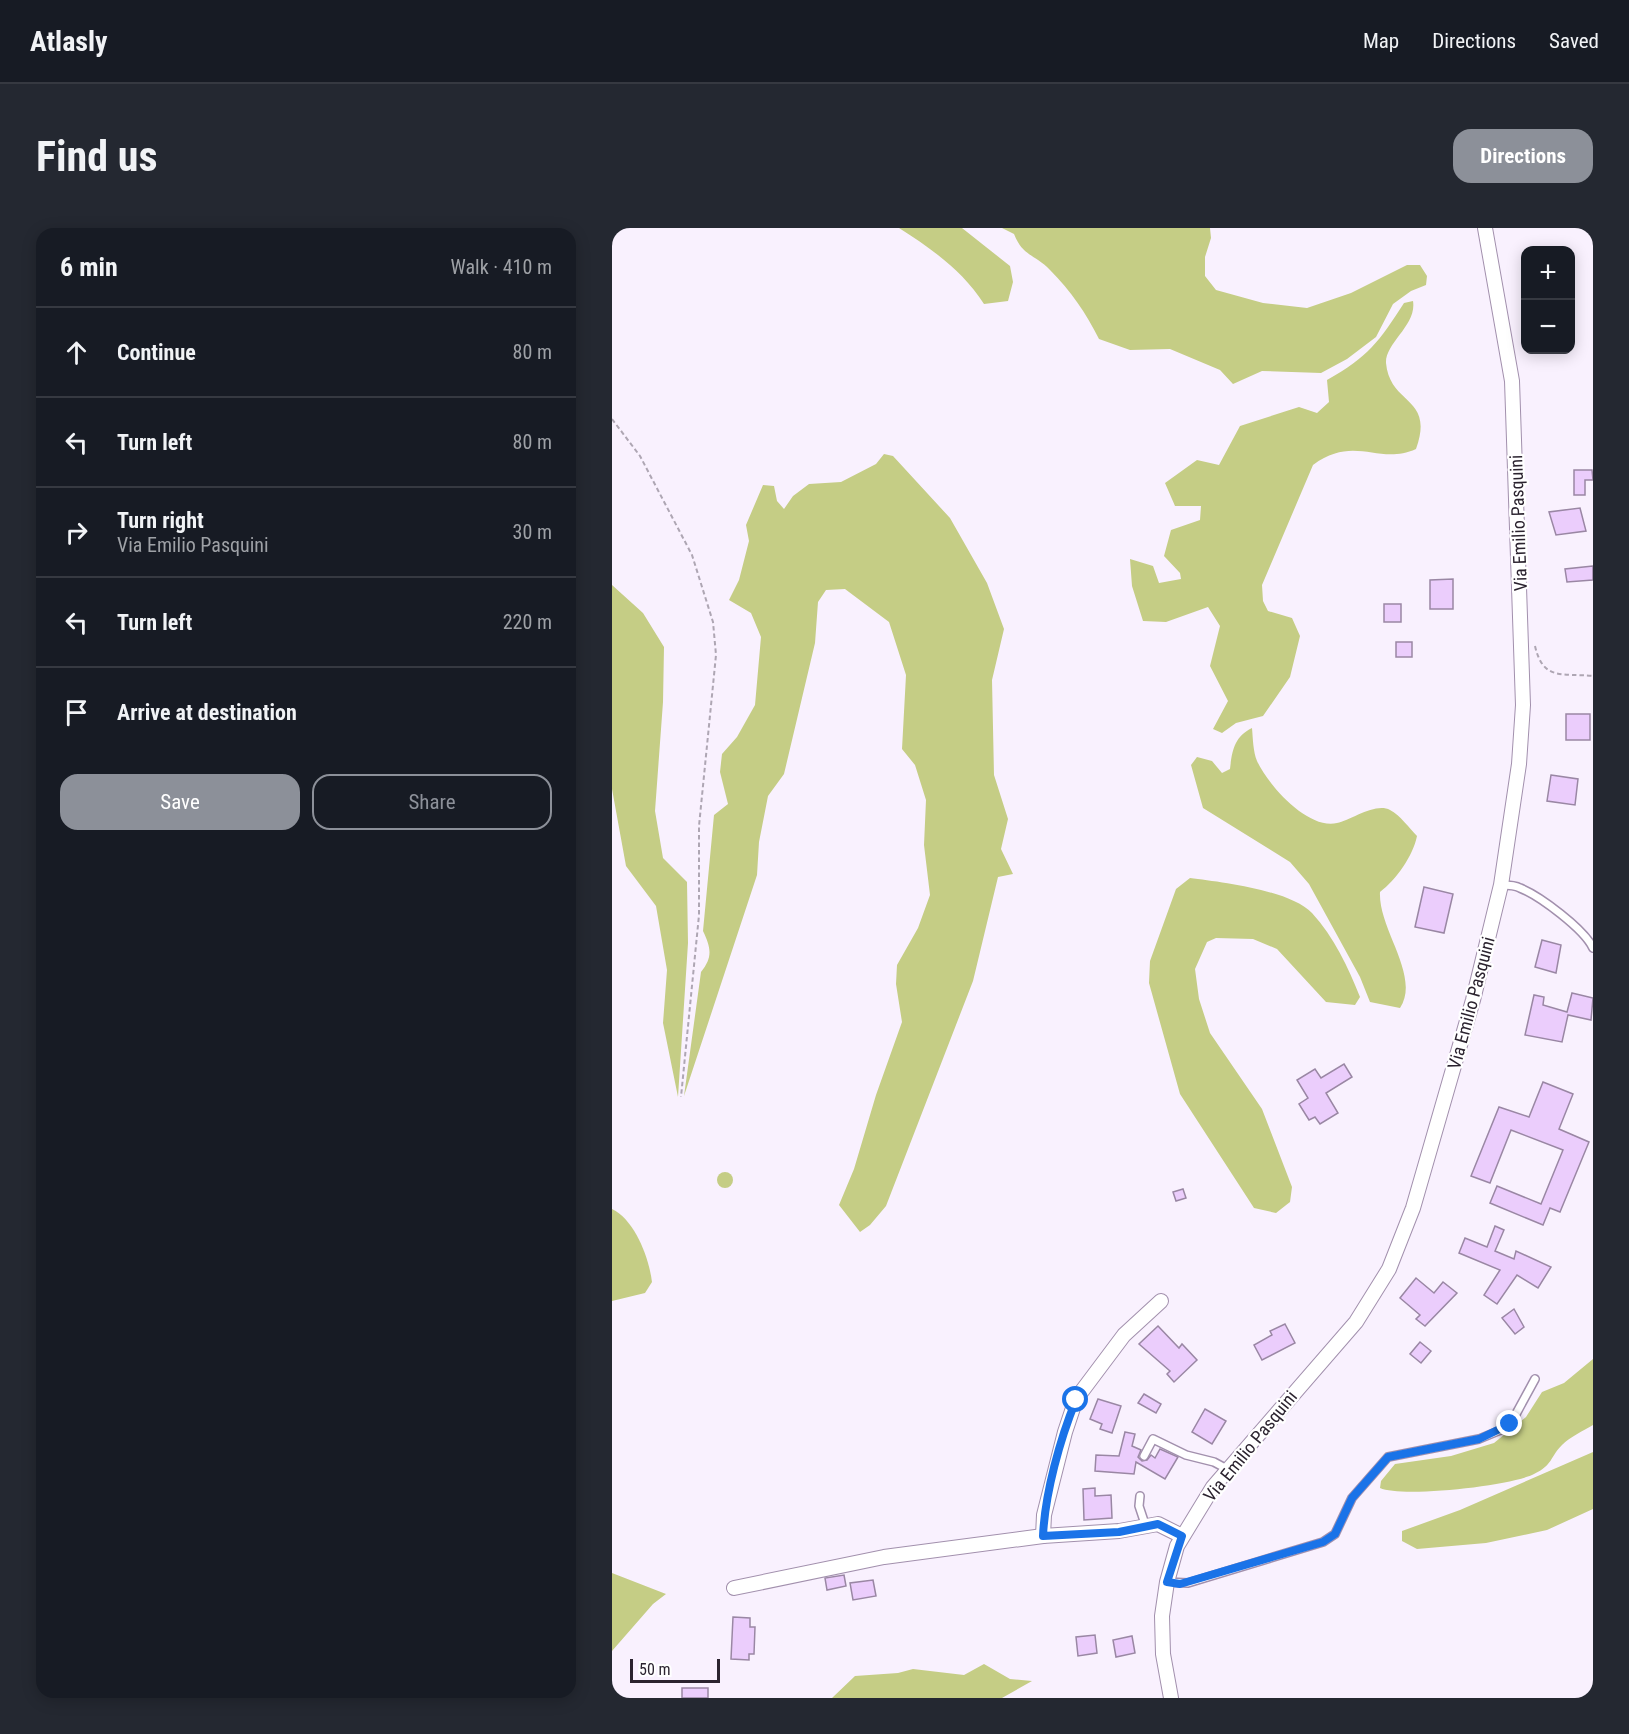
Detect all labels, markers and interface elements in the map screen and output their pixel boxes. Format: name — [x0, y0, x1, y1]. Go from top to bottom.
text: Atlasly — [30, 25, 108, 58]
text: Map — [1363, 29, 1399, 53]
text: Directions — [1432, 29, 1516, 53]
text: Saved — [1549, 29, 1599, 53]
button: Directions — [1453, 129, 1593, 183]
text: Find us — [36, 132, 157, 181]
map controls — [1521, 246, 1575, 354]
button: + — [1521, 246, 1575, 300]
text: 6 min — [60, 252, 118, 282]
text: Walk · 410 m — [451, 255, 552, 279]
button: − — [1521, 300, 1575, 354]
icon: ahead — [60, 336, 93, 369]
text: Continue — [117, 340, 196, 365]
text: 80 m — [513, 340, 552, 364]
icon: left — [60, 426, 93, 459]
text: Turn left — [117, 430, 192, 455]
text: 80 m — [513, 430, 552, 454]
street label: Via Emilio Pasquini — [1505, 454, 1531, 592]
text: Turn right — [117, 508, 204, 533]
icon: right — [60, 516, 93, 549]
text: 30 m — [513, 520, 552, 544]
text: Via Emilio Pasquini — [117, 533, 269, 557]
icon: left — [60, 606, 93, 639]
text: Turn left — [117, 610, 192, 635]
text: 220 m — [503, 610, 552, 634]
icon: arrive — [60, 696, 93, 729]
text: Arrive at destination — [117, 700, 297, 725]
button: Save — [60, 774, 300, 830]
button: Share — [312, 774, 552, 830]
street label: Via Emilio Pasquini — [1443, 934, 1499, 1072]
route start — [1062, 1386, 1088, 1412]
street label: Via Emilio Pasquini — [1199, 1386, 1301, 1506]
route end — [1496, 1410, 1522, 1436]
scale bar — [630, 1656, 720, 1684]
text: 50 m — [639, 1660, 671, 1679]

